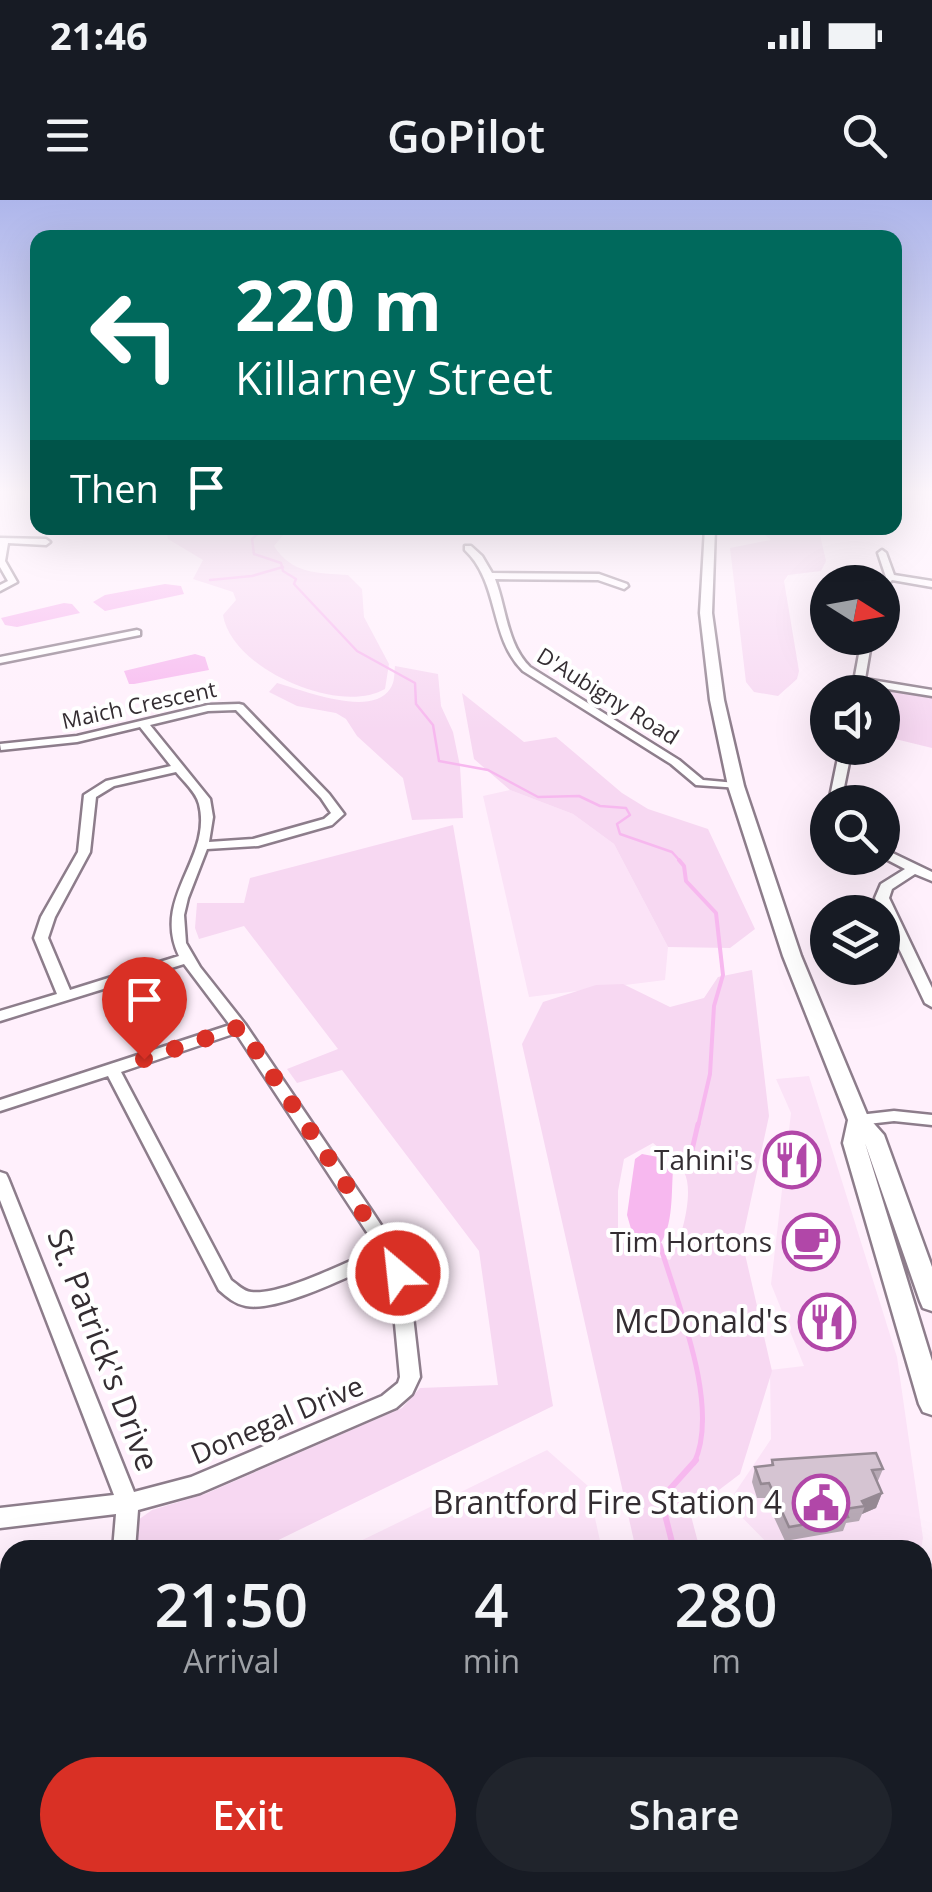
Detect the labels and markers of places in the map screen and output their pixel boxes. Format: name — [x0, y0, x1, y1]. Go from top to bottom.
pin — [102, 957, 187, 1060]
restaurant icon: Tahini's — [762, 1130, 822, 1190]
place label: Tahini's — [654, 1140, 753, 1178]
cafe icon: Tim Hortons — [781, 1212, 841, 1272]
place label: Tim Hortons — [610, 1222, 772, 1260]
restaurant icon: McDonald's — [797, 1292, 857, 1352]
place label: McDonald's — [614, 1299, 788, 1342]
public building icon: Brantford Fire Station 4 — [791, 1473, 851, 1533]
place label: Brantford Fire Station 4 — [433, 1480, 782, 1523]

